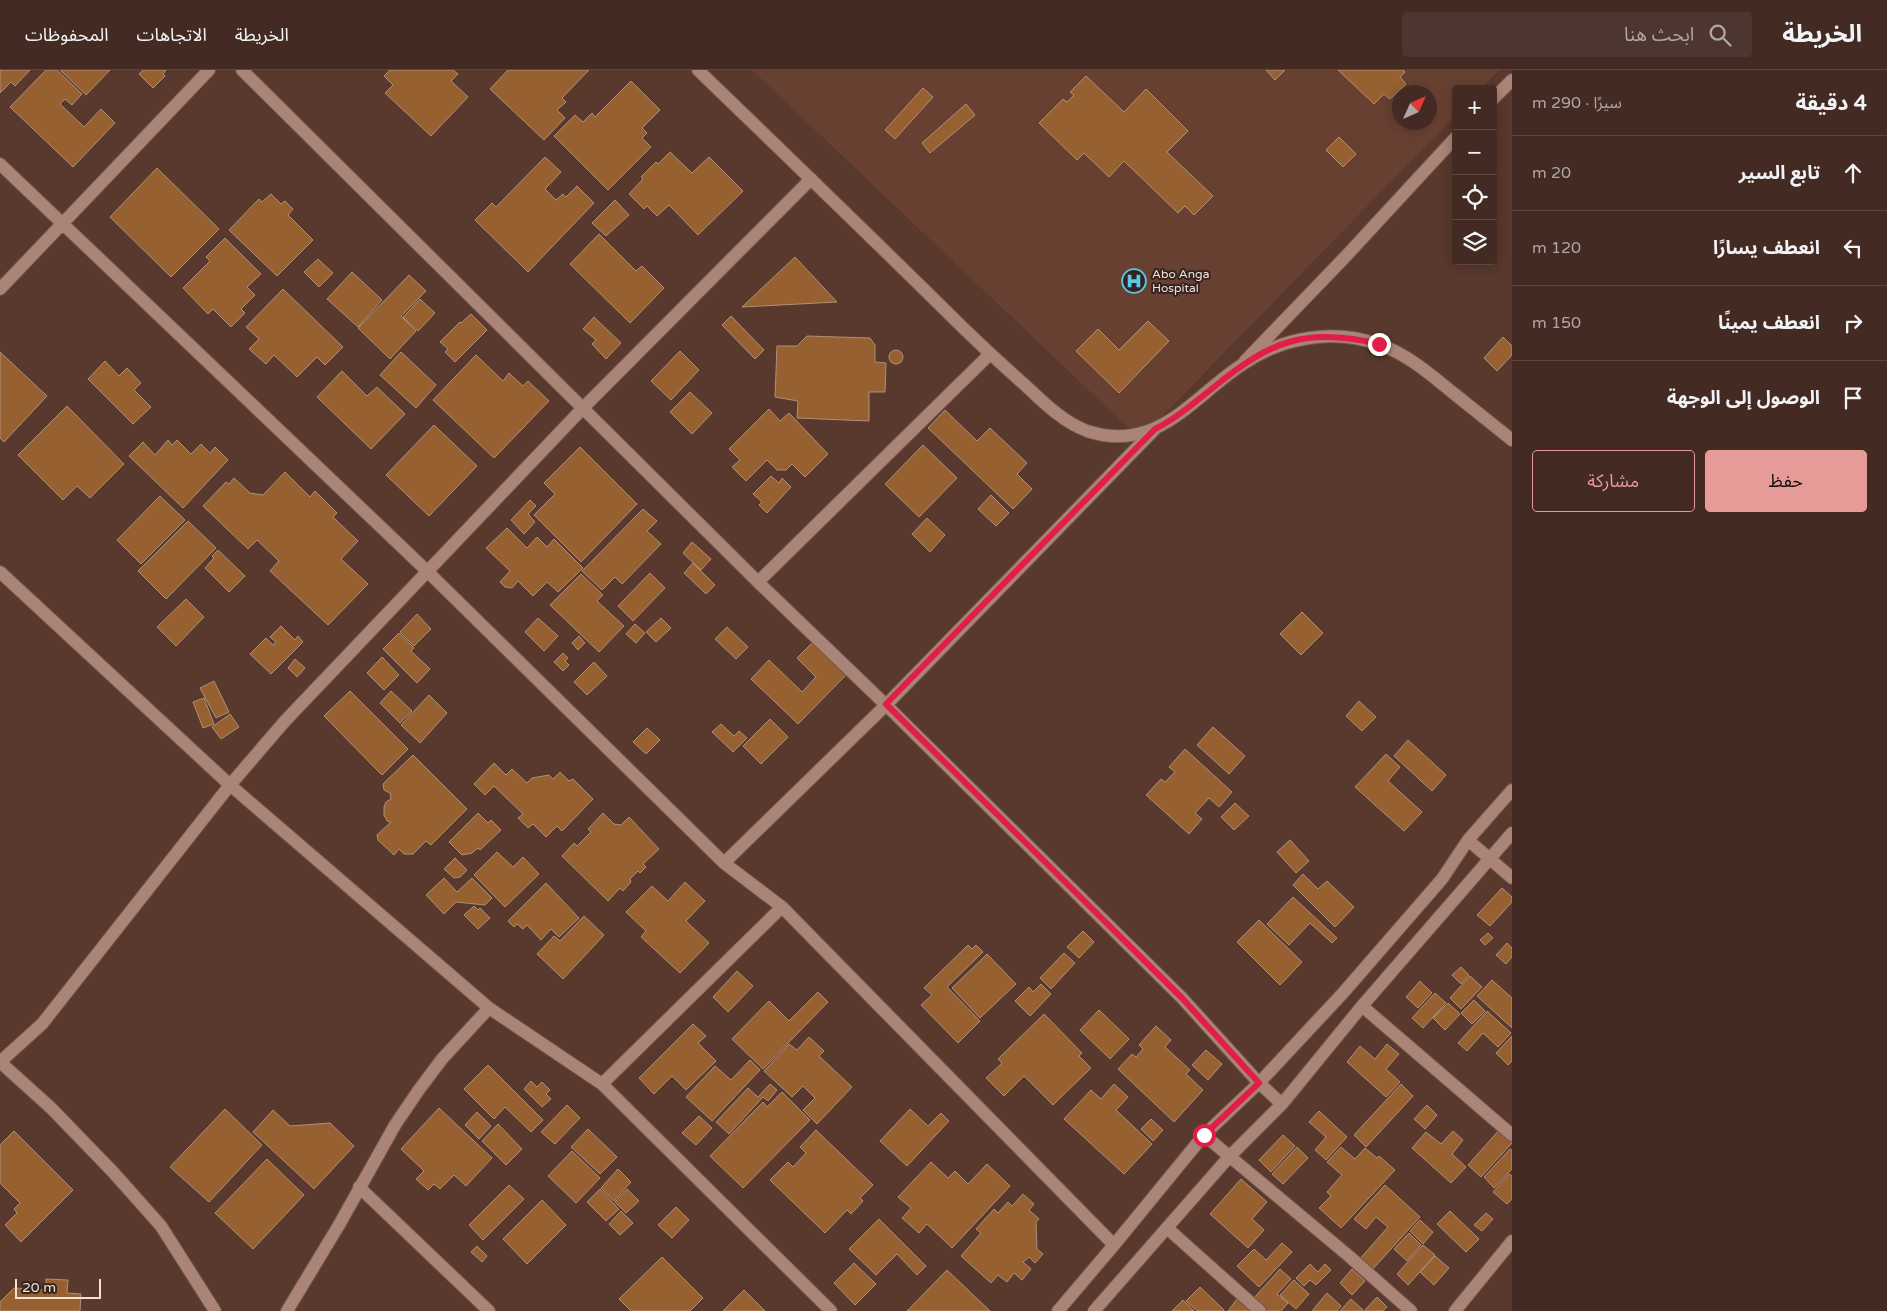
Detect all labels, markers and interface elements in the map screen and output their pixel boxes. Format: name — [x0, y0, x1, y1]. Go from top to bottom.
search box — [1402, 12, 1752, 57]
text: الخريطة — [1782, 20, 1862, 49]
icon: search — [1706, 21, 1734, 49]
text: المحفوظات — [25, 24, 109, 46]
text: الاتجاهات — [137, 24, 207, 46]
text: الخريطة — [235, 24, 289, 46]
text: ابحث هنا — [1624, 24, 1694, 46]
north arrow — [1392, 85, 1437, 130]
map controls — [1452, 85, 1497, 265]
button: + — [1452, 85, 1497, 130]
text: 4 دقيقة — [1796, 91, 1867, 116]
text: سيرًا · 290 m — [1532, 93, 1622, 113]
button: − — [1452, 130, 1497, 175]
icon: ahead — [1839, 159, 1867, 187]
text: تابع السير — [1739, 162, 1820, 184]
text: 20 m — [1532, 163, 1571, 183]
button: locate — [1452, 175, 1497, 220]
button: layers — [1452, 220, 1497, 265]
icon: left — [1839, 234, 1867, 262]
text: انعطف يسارًا — [1713, 237, 1820, 259]
text: 120 m — [1532, 238, 1581, 258]
place label: Abo Anga Hospital — [1152, 267, 1209, 295]
hospital icon: Abo Anga Hospital — [1121, 268, 1147, 294]
icon: right — [1839, 309, 1867, 337]
text: انعطف يمينًا — [1718, 312, 1820, 334]
text: 150 m — [1532, 313, 1581, 333]
route end — [1368, 333, 1391, 356]
icon: arrive — [1839, 384, 1867, 412]
text: الوصول إلى الوجهة — [1667, 387, 1820, 409]
button: مشاركة — [1532, 450, 1695, 512]
button: حفظ — [1705, 450, 1867, 512]
route start — [1193, 1124, 1216, 1147]
scale bar — [15, 1276, 101, 1299]
text: 20 m — [22, 1279, 56, 1296]

